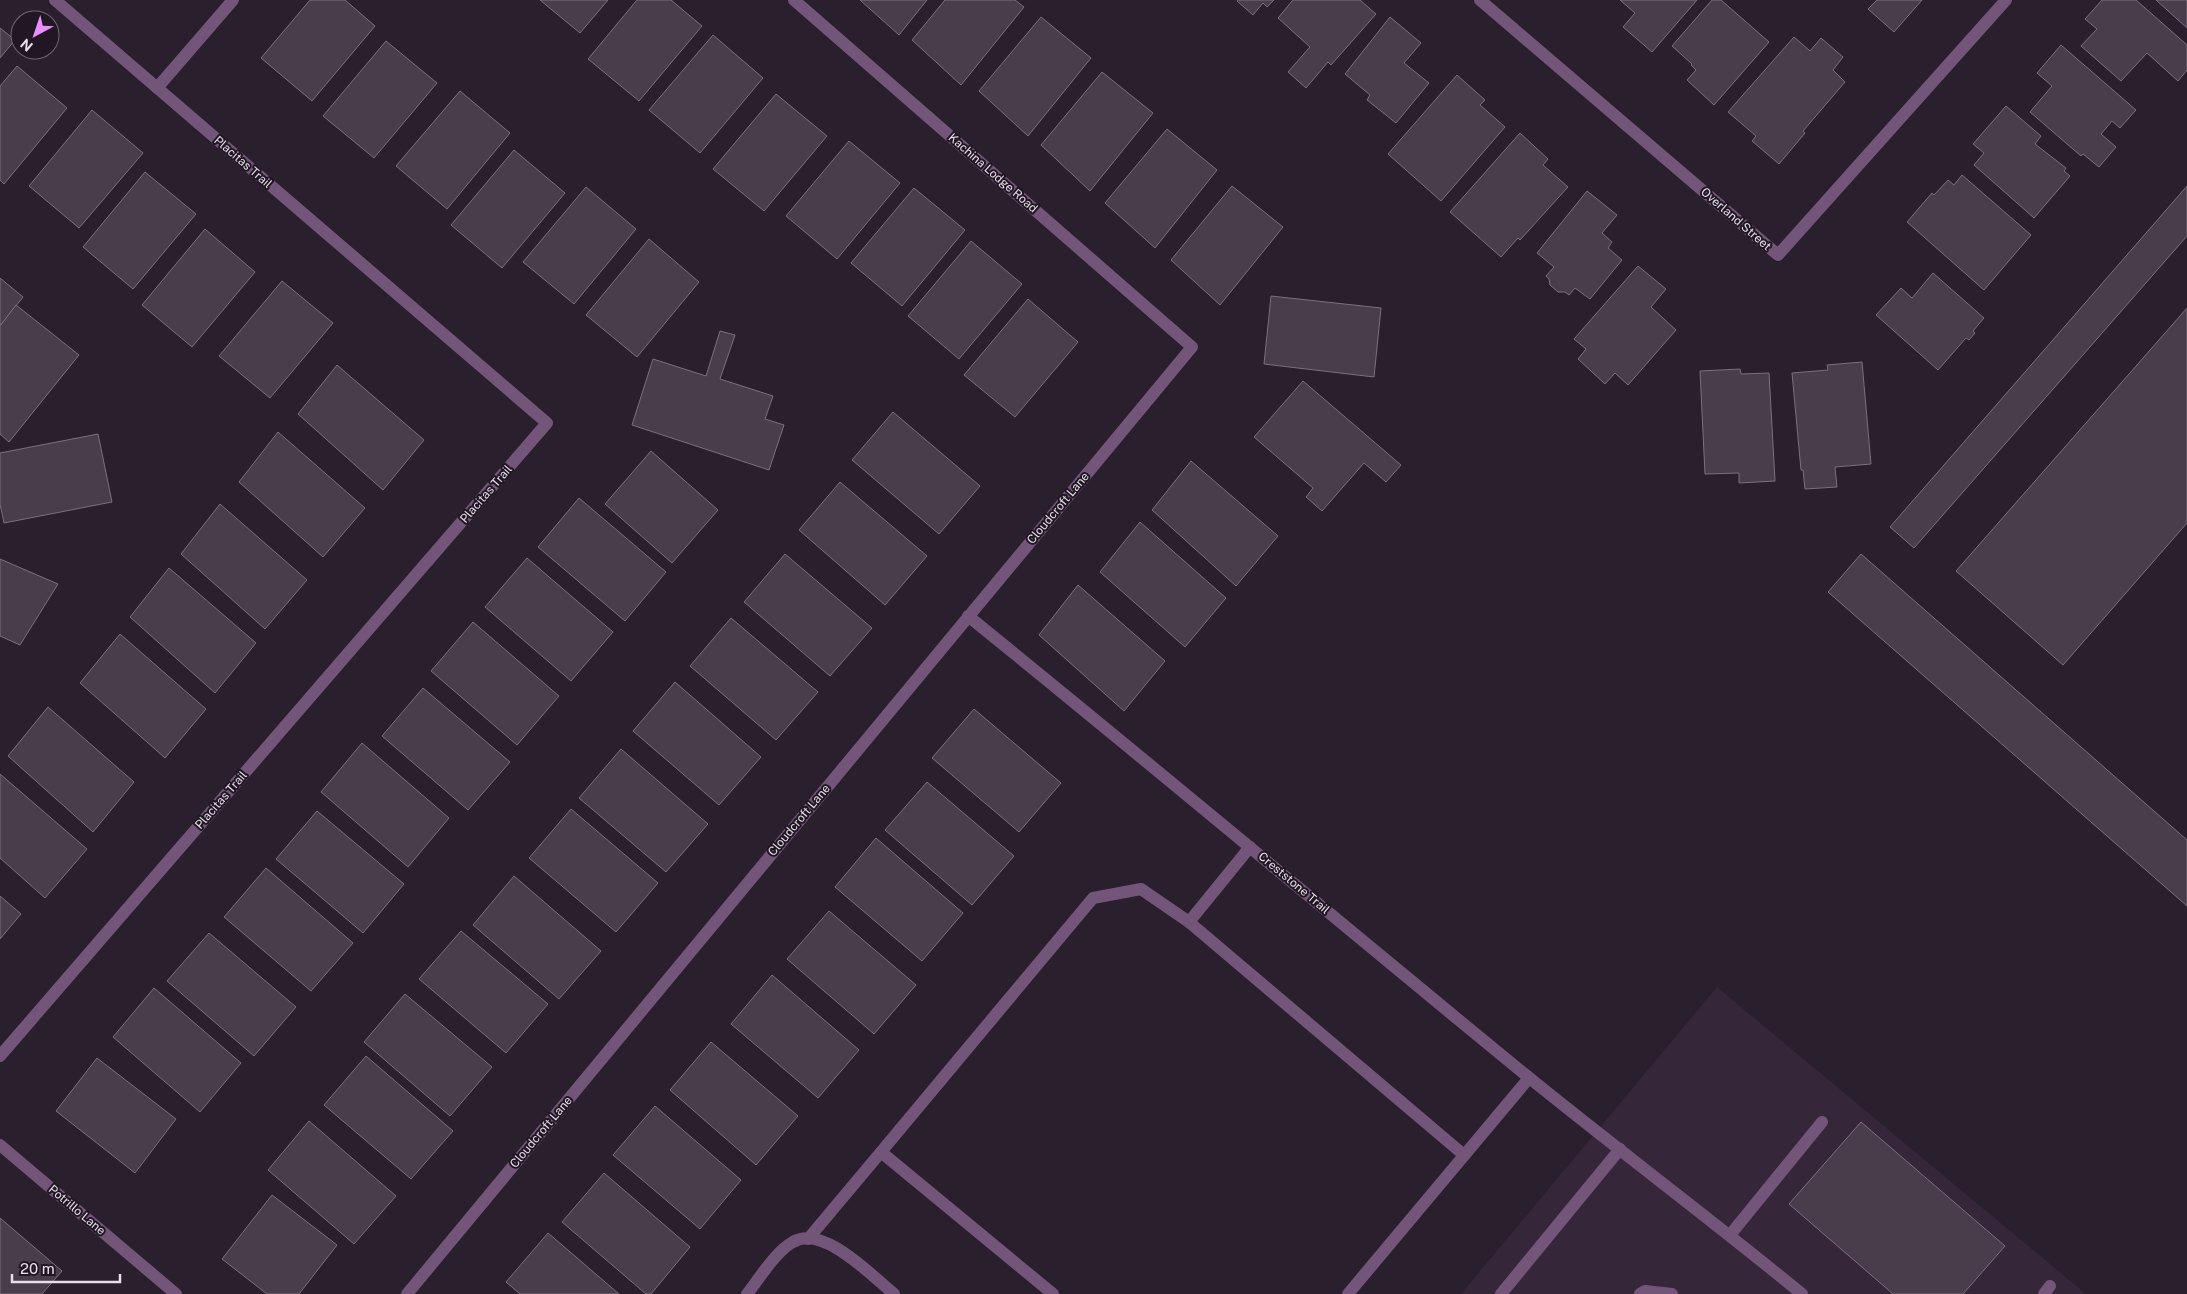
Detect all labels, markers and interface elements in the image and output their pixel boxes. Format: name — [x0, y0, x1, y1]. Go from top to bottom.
north arrow — [10, 10, 60, 60]
text: N — [17, 35, 36, 55]
street label: Kachina Lodge Road — [946, 130, 1040, 216]
street label: Placitas Trail — [211, 133, 275, 191]
street label: Overland Street — [1698, 185, 1774, 254]
street label: Placitas Trail — [457, 462, 515, 526]
street label: Cloudcroft Lane — [1024, 469, 1092, 547]
street label: Placitas Trail — [192, 768, 250, 832]
street label: Cloudcroft Lane — [765, 781, 833, 859]
street label: Creststone Trail — [1256, 849, 1333, 917]
street label: Cloudcroft Lane — [507, 1093, 575, 1171]
street label: Potrillo Lane — [46, 1182, 108, 1238]
scale bar — [12, 1252, 120, 1284]
text: 20 m — [20, 1260, 55, 1277]

